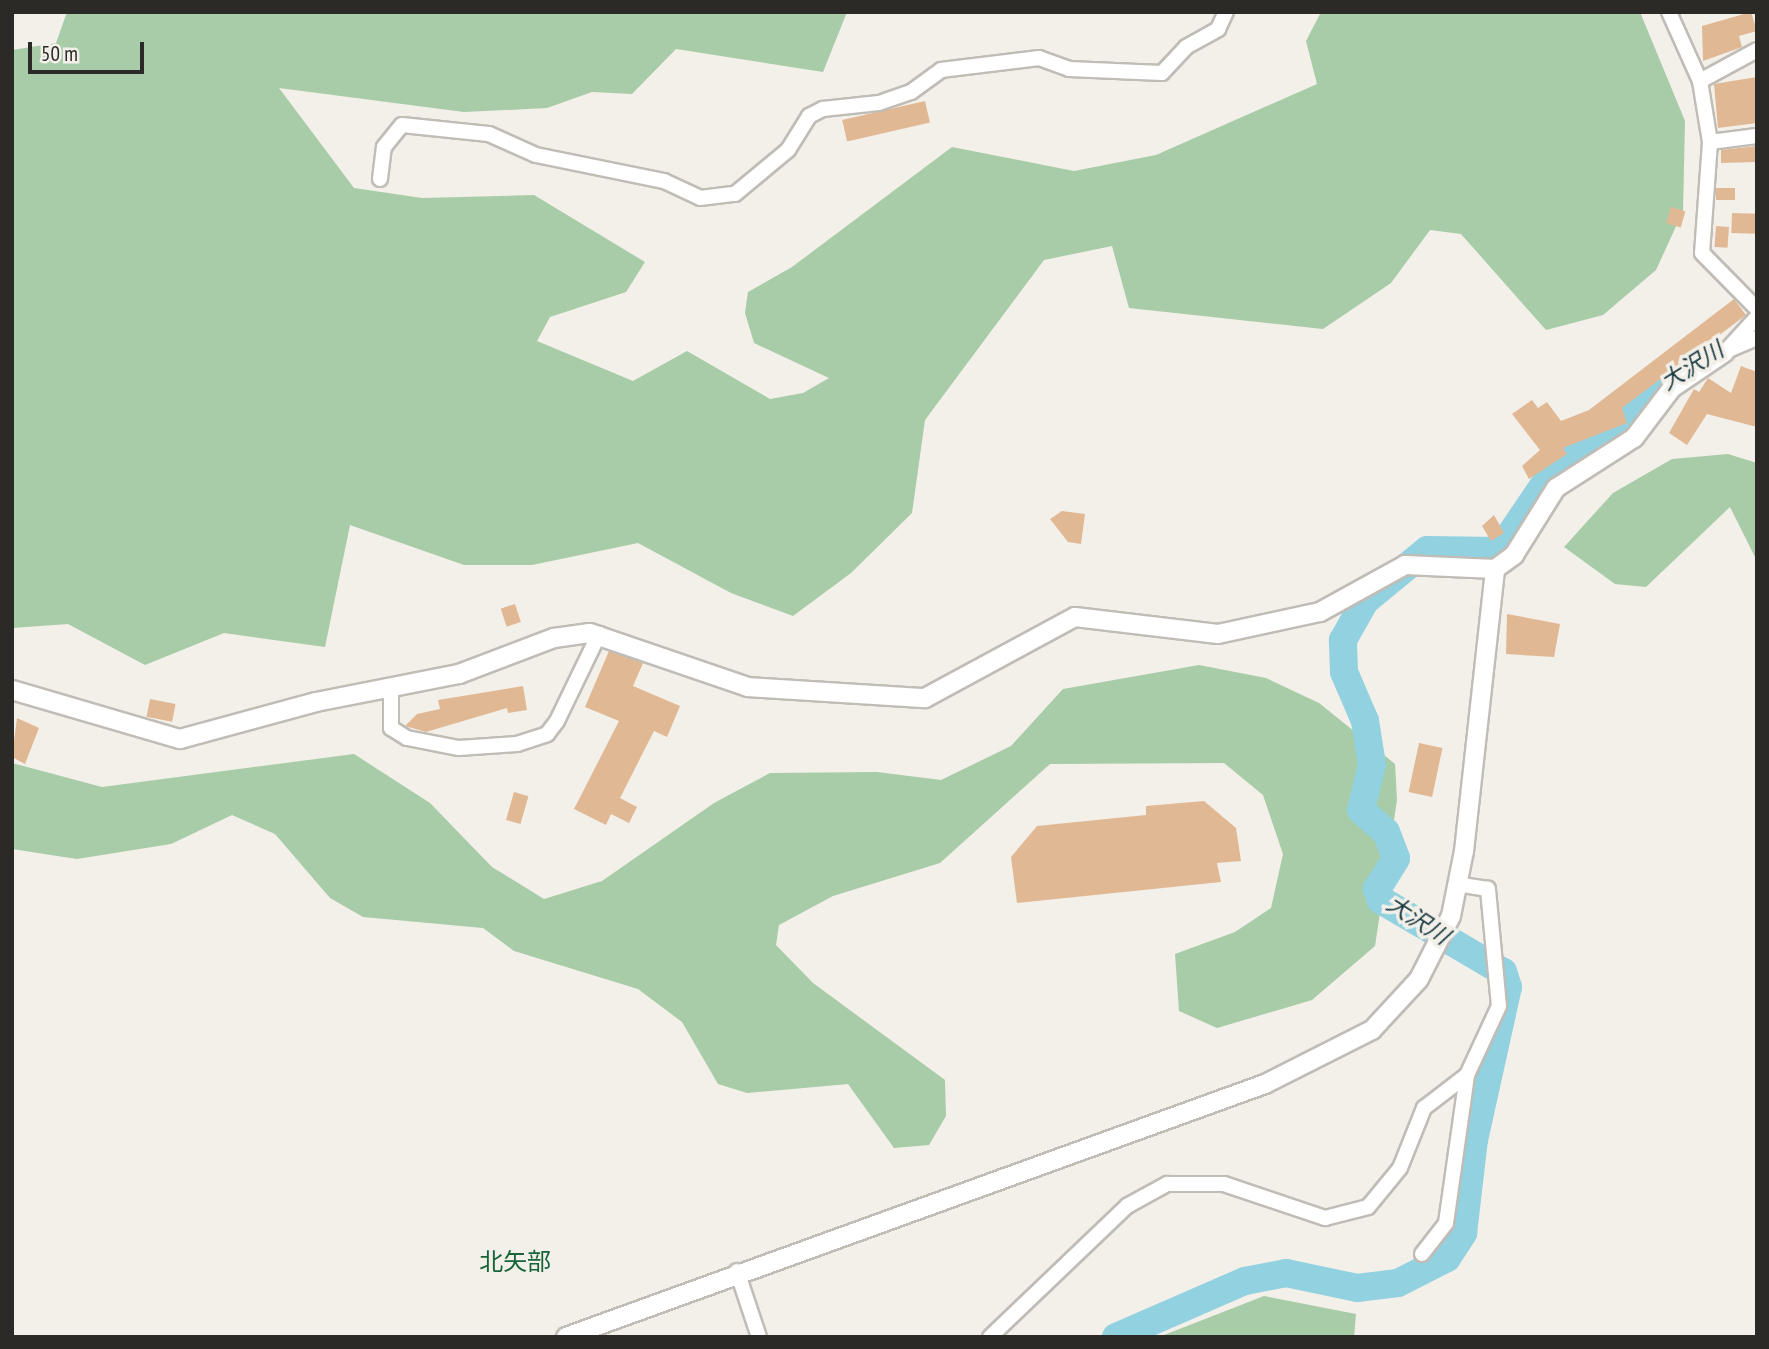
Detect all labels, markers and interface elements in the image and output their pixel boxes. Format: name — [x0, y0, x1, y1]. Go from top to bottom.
scale bar — [32, 28, 147, 72]
text: 50 m — [41, 40, 78, 67]
water label: 大沢川 — [1655, 336, 1729, 396]
water label: 大沢川 — [1382, 890, 1454, 950]
district label: 北矢部 — [479, 1248, 551, 1276]

